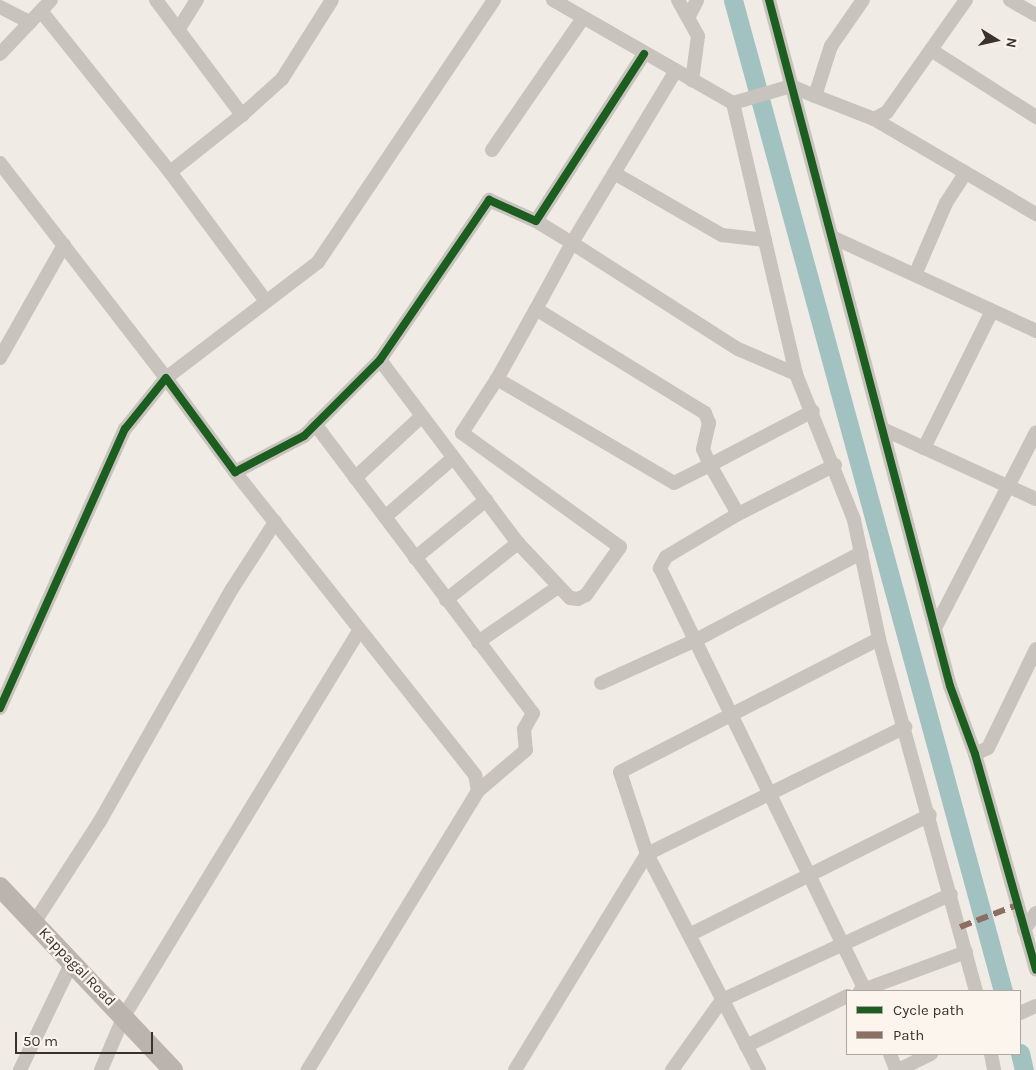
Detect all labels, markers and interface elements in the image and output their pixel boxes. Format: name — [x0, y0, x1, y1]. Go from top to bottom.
north arrow — [971, 15, 1021, 65]
text: N — [1002, 36, 1021, 49]
street label: Kappagal Road — [35, 924, 119, 1010]
legend — [846, 990, 1021, 1055]
text: Cycle path — [893, 1001, 964, 1019]
scale bar — [18, 1022, 155, 1054]
text: Path — [893, 1026, 924, 1044]
text: 50 m — [23, 1032, 58, 1050]

